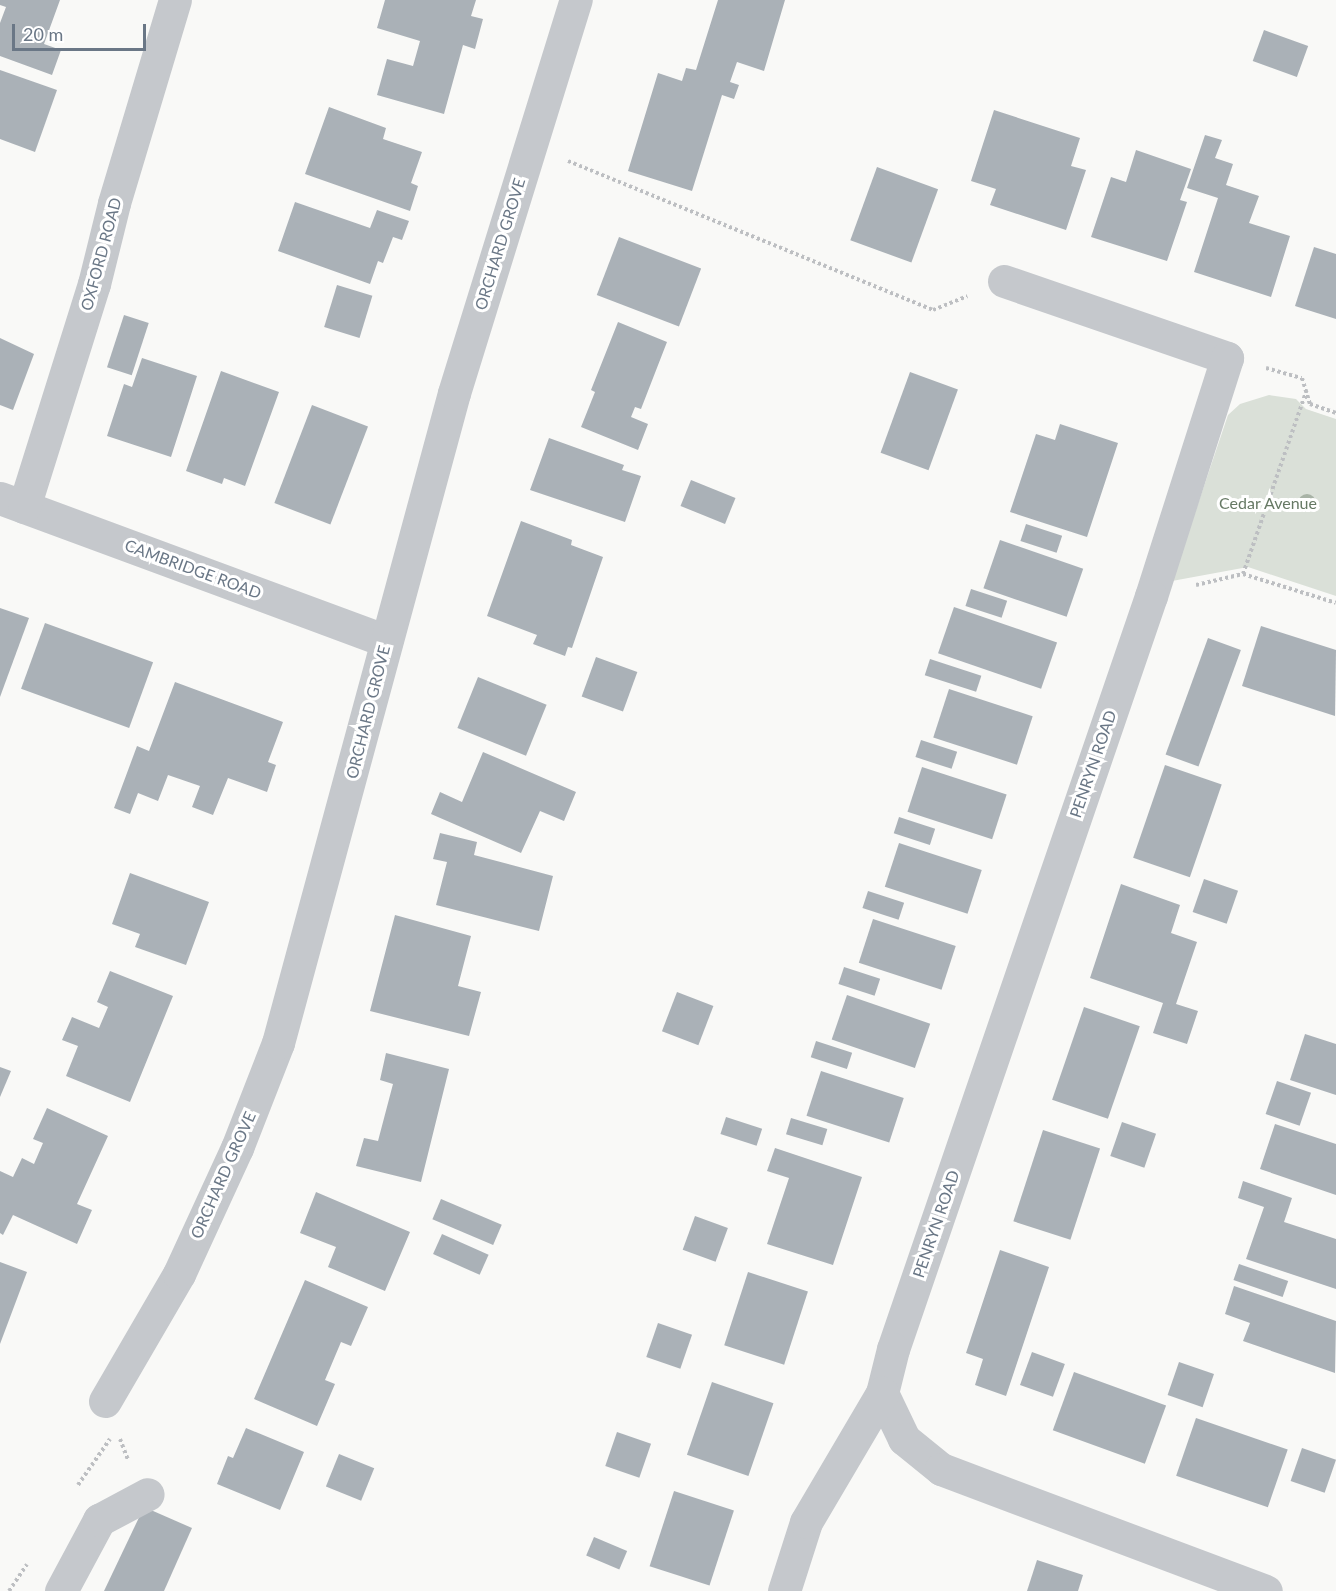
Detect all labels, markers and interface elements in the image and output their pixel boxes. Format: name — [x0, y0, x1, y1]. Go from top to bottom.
scale bar — [15, 12, 148, 50]
text: 20 m — [23, 23, 63, 45]
street label: ORCHARD GROVE — [471, 176, 529, 312]
street label: OXFORD ROAD — [77, 195, 125, 313]
park label: Cedar Avenue — [1219, 493, 1317, 513]
street label: CAMBRIDGE ROAD — [122, 535, 264, 603]
street label: ORCHARD GROVE — [342, 643, 394, 781]
street label: PENRYN ROAD — [1066, 708, 1120, 820]
street label: ORCHARD GROVE — [186, 1109, 260, 1241]
street label: PENRYN ROAD — [909, 1168, 963, 1280]

